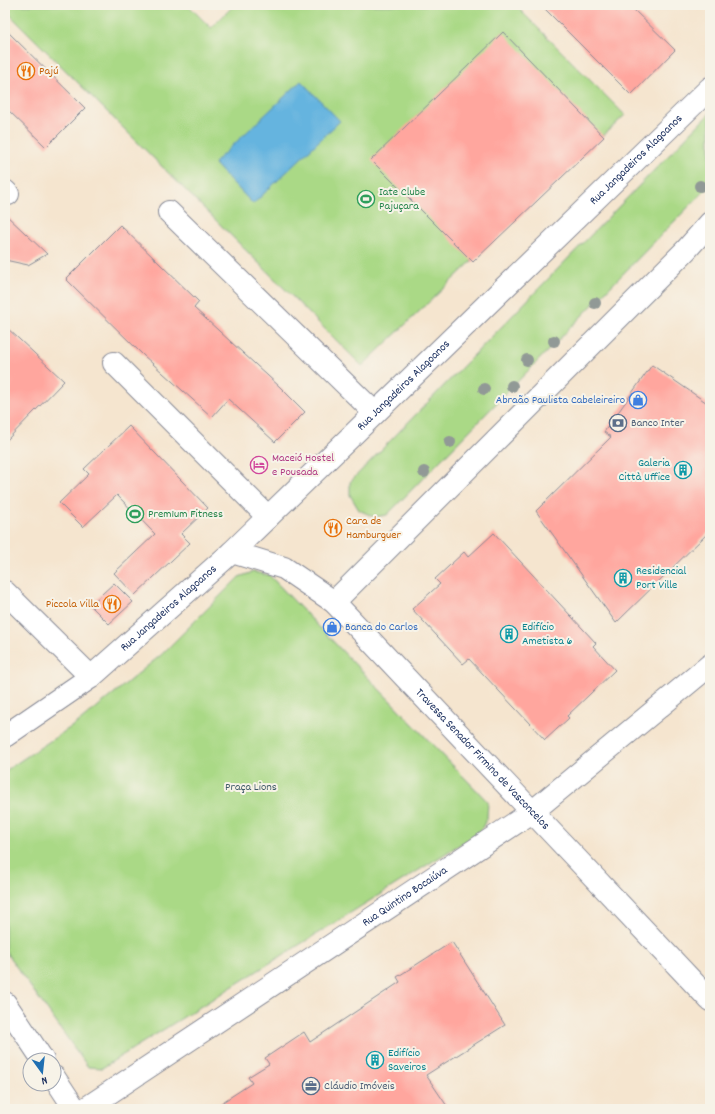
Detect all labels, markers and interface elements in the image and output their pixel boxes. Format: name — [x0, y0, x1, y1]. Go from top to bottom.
restaurant icon: Pajú — [16, 61, 36, 81]
place label: Pajú — [39, 63, 58, 80]
street label: Rua Jangadeiros Alagoanos — [586, 110, 687, 209]
place label: Iate Clube Pajuçara — [379, 184, 425, 215]
sports icon: Iate Clube Pajuçara — [356, 189, 376, 209]
street label: Rua Jangadeiros Alagoanos — [353, 336, 454, 435]
shop icon: Abraão Paulista Cabeleireiro — [628, 390, 648, 410]
place label: Abraão Paulista Cabeleireiro — [496, 392, 625, 409]
bank icon: Banco Inter — [608, 413, 628, 433]
place label: Banco Inter — [631, 415, 685, 432]
place label: Maceió Hostel e Pousada — [272, 450, 334, 481]
hotel icon: Maceió Hostel e Pousada — [249, 455, 269, 475]
place label: Galeria Città Uffice — [618, 455, 670, 486]
building icon: Galeria Città Uffice — [673, 460, 693, 480]
sports icon: Prem1um Fitness — [125, 504, 145, 524]
place label: Prem1um Fitness — [148, 506, 223, 523]
place label: Cara de Hamburguer — [346, 513, 402, 544]
restaurant icon: Cara de Hamburguer — [323, 518, 343, 538]
street label: Rua Jangadeiros Alagoanos — [117, 561, 221, 656]
place label: Residencial Port Ville — [636, 563, 686, 594]
building icon: Residencial Port Ville — [613, 568, 633, 588]
restaurant icon: Piccola Villa — [102, 594, 122, 614]
place label: Piccola Villa — [46, 596, 99, 613]
shop icon: Banca do Carlos — [322, 617, 342, 637]
place label: Banca do Carlos — [345, 619, 418, 636]
place label: Edifício Ametista 6 — [522, 619, 573, 650]
building icon: Edifício Ametista 6 — [499, 624, 519, 644]
street label: Travessa Senador Firmino de Vasconcelos — [411, 685, 554, 834]
park label: Praça Lions — [225, 779, 277, 796]
street label: Rua Quintino Bocaiúva — [359, 862, 451, 931]
place label: Edifício Saveiros — [388, 1045, 426, 1076]
building icon: Edifício Saveiros — [365, 1050, 385, 1070]
north arrow — [22, 1052, 62, 1092]
text: N — [39, 1071, 49, 1088]
office icon: Cláudio Imóveis — [301, 1076, 321, 1096]
place label: Cláudio Imóveis — [324, 1078, 395, 1095]

